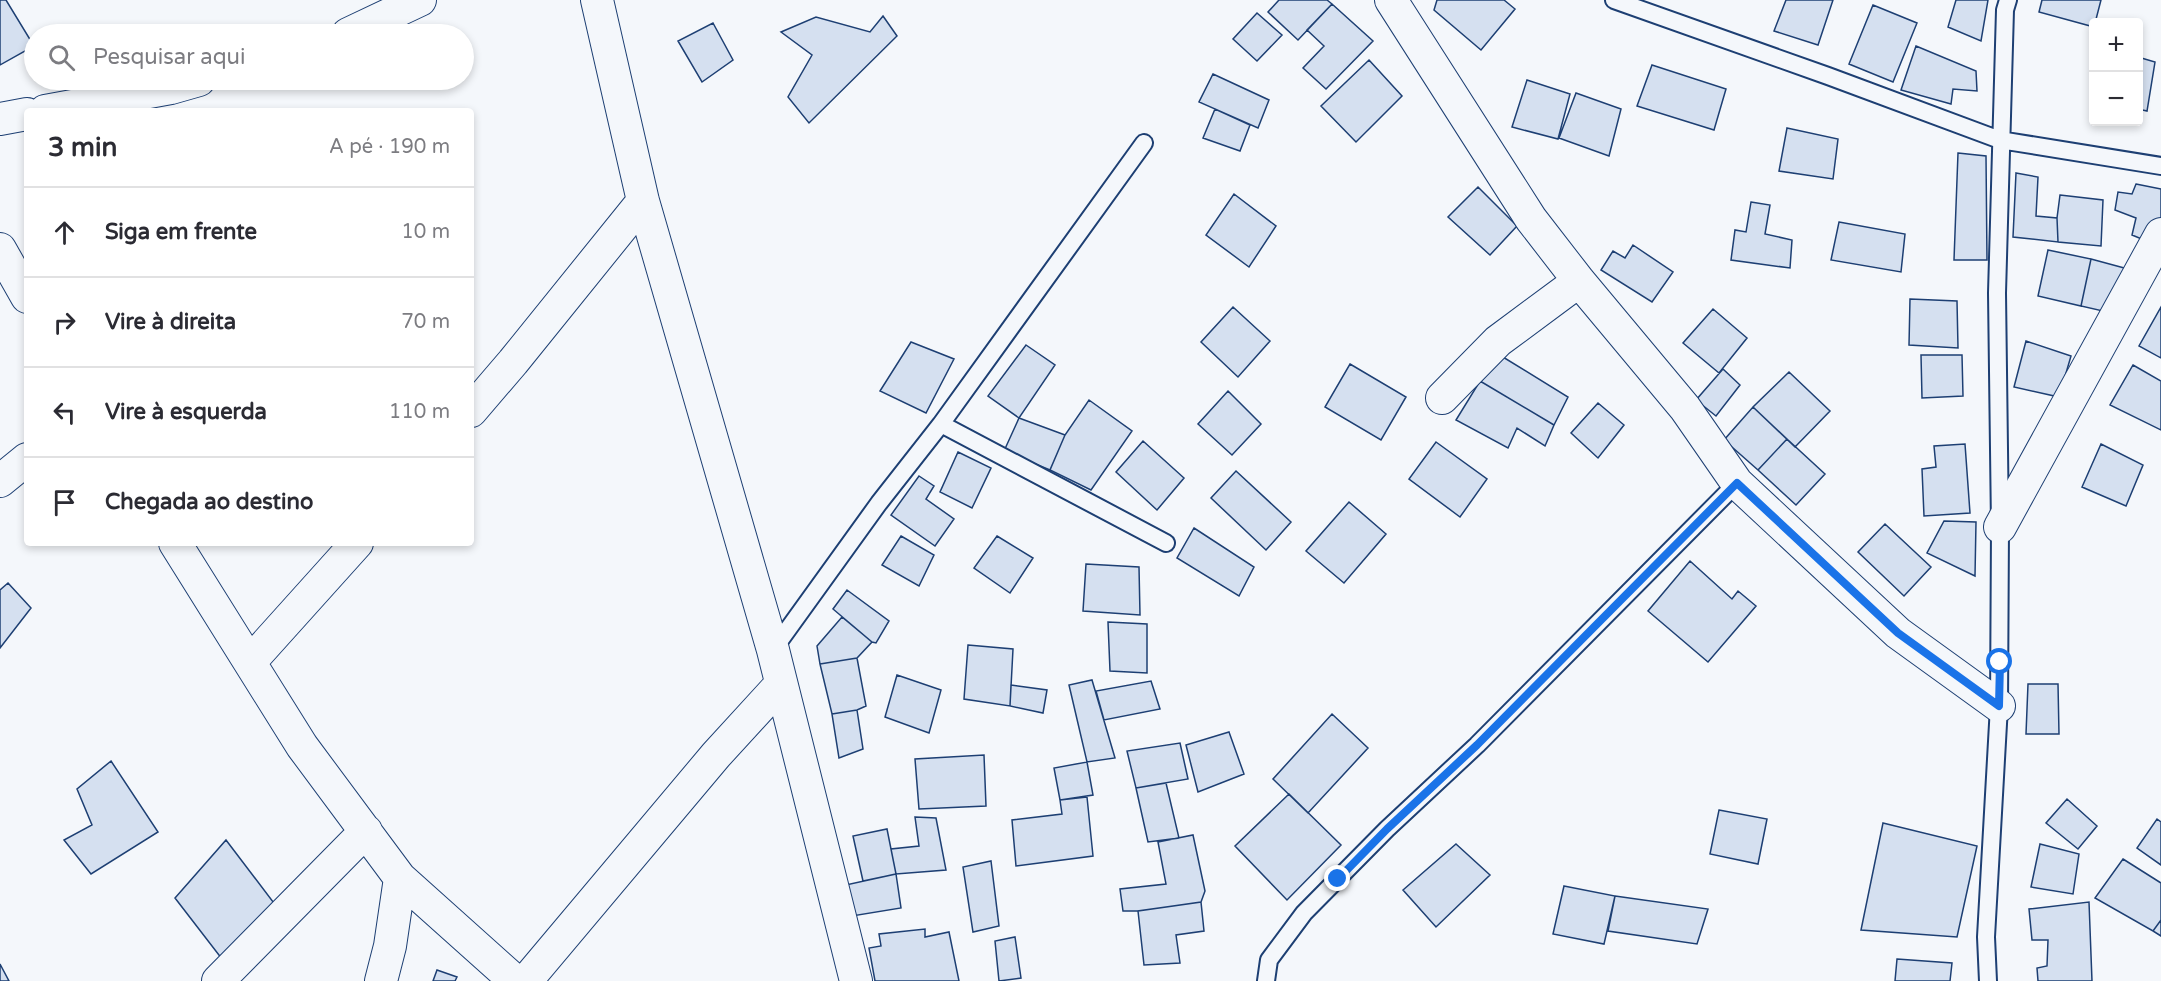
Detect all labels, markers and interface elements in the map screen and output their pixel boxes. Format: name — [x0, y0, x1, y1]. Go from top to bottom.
map controls — [2089, 18, 2143, 126]
button: + — [2089, 18, 2143, 72]
search box — [24, 24, 474, 90]
icon: search — [45, 41, 78, 74]
text: Pesquisar aqui — [93, 44, 245, 70]
button: − — [2089, 72, 2143, 126]
text: 3 min — [48, 132, 117, 163]
text: A pé · 190 m — [329, 135, 450, 159]
icon: ahead — [48, 216, 81, 249]
text: Siga em frente — [105, 219, 257, 245]
text: 10 m — [401, 220, 450, 244]
icon: right — [48, 306, 81, 339]
text: Vire à direita — [105, 309, 236, 335]
text: 70 m — [401, 310, 450, 334]
icon: left — [48, 396, 81, 429]
text: Vire à esquerda — [105, 399, 267, 425]
text: 110 m — [389, 400, 450, 424]
icon: arrive — [48, 486, 81, 519]
text: Chegada ao destino — [105, 489, 313, 515]
route start — [1986, 648, 2012, 674]
route end — [1324, 865, 1350, 891]

